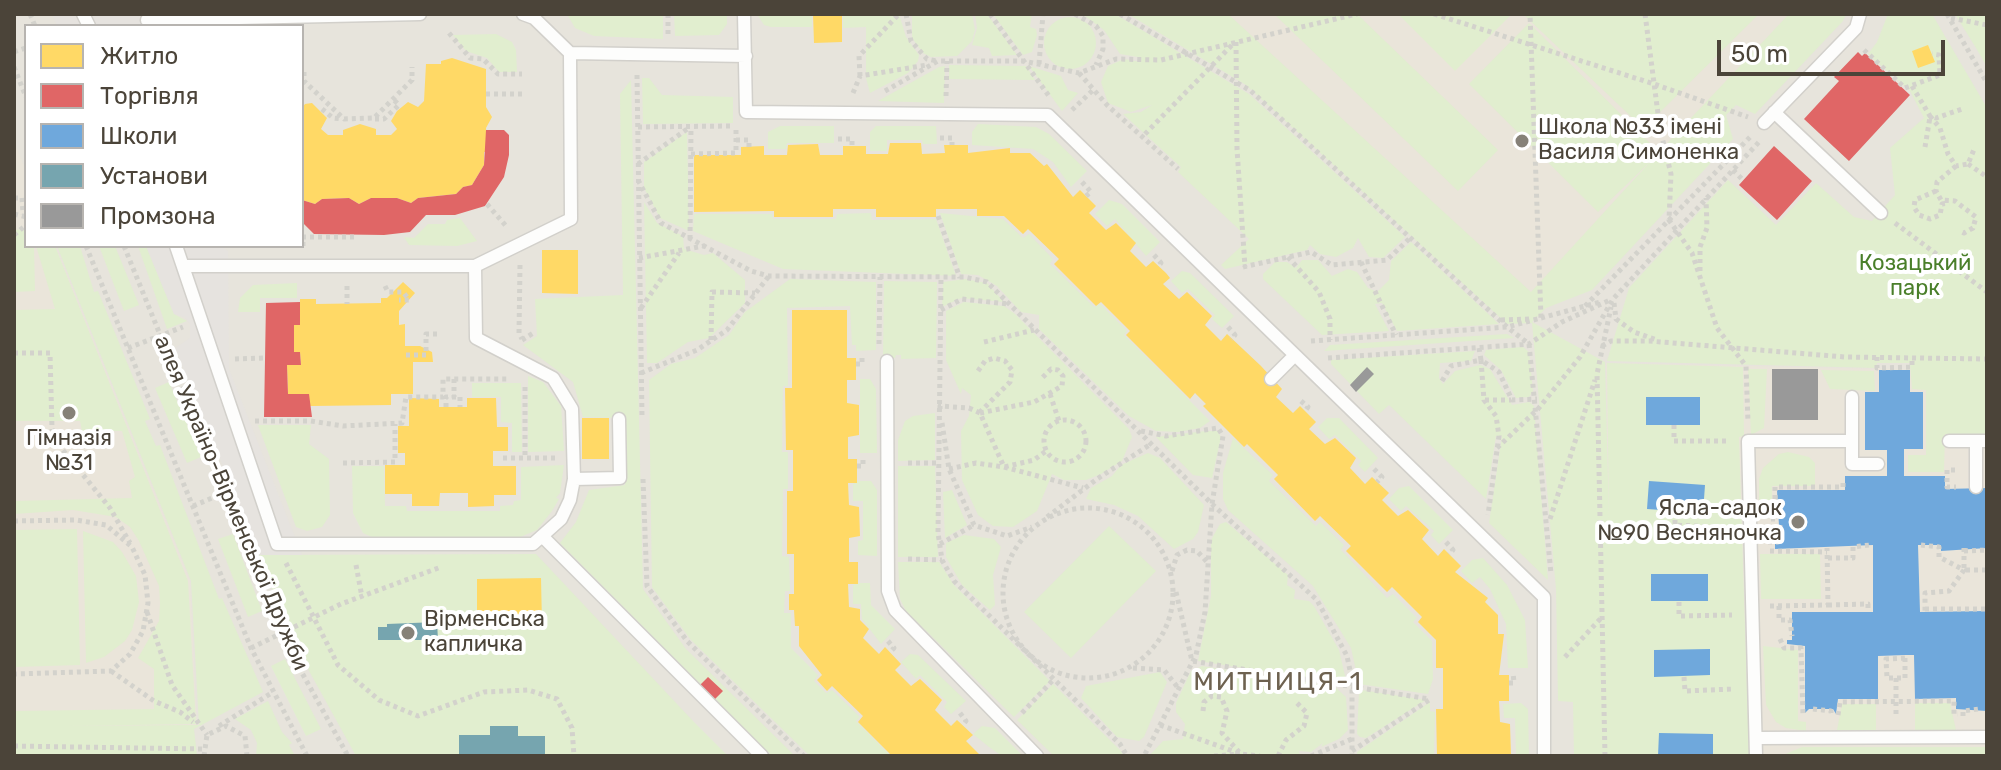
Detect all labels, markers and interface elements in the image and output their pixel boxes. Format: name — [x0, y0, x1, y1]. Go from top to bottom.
legend — [24, 24, 304, 248]
scale bar — [1721, 24, 1949, 74]
text: 50 m — [1731, 40, 1788, 68]
text: Житло — [100, 42, 178, 70]
text: Торгівля — [100, 82, 199, 110]
place label: Школа №33 імені Василя Симоненка — [1538, 115, 1739, 166]
text: Школи — [100, 122, 177, 150]
marker: Школа №33 імені Василя Симоненка — [1513, 132, 1531, 150]
text: Установи — [100, 162, 208, 190]
text: Промзона — [100, 202, 216, 230]
park label: Козацький парк — [1859, 251, 1971, 302]
street label: алея Україно-Вірменської Дружби — [148, 332, 314, 674]
marker: Гімназія №31 — [60, 404, 78, 422]
place label: Гімназія №31 — [26, 426, 112, 478]
place label: Ясла-садок №90 Весняночка — [1598, 496, 1782, 548]
marker: Ясла-садок №90 Весняночка — [1789, 513, 1807, 531]
place label: Вірменська капличка — [424, 607, 545, 658]
marker: Вірменська капличка — [399, 624, 417, 642]
district label: МИТНИЦЯ-1 — [1193, 666, 1363, 698]

